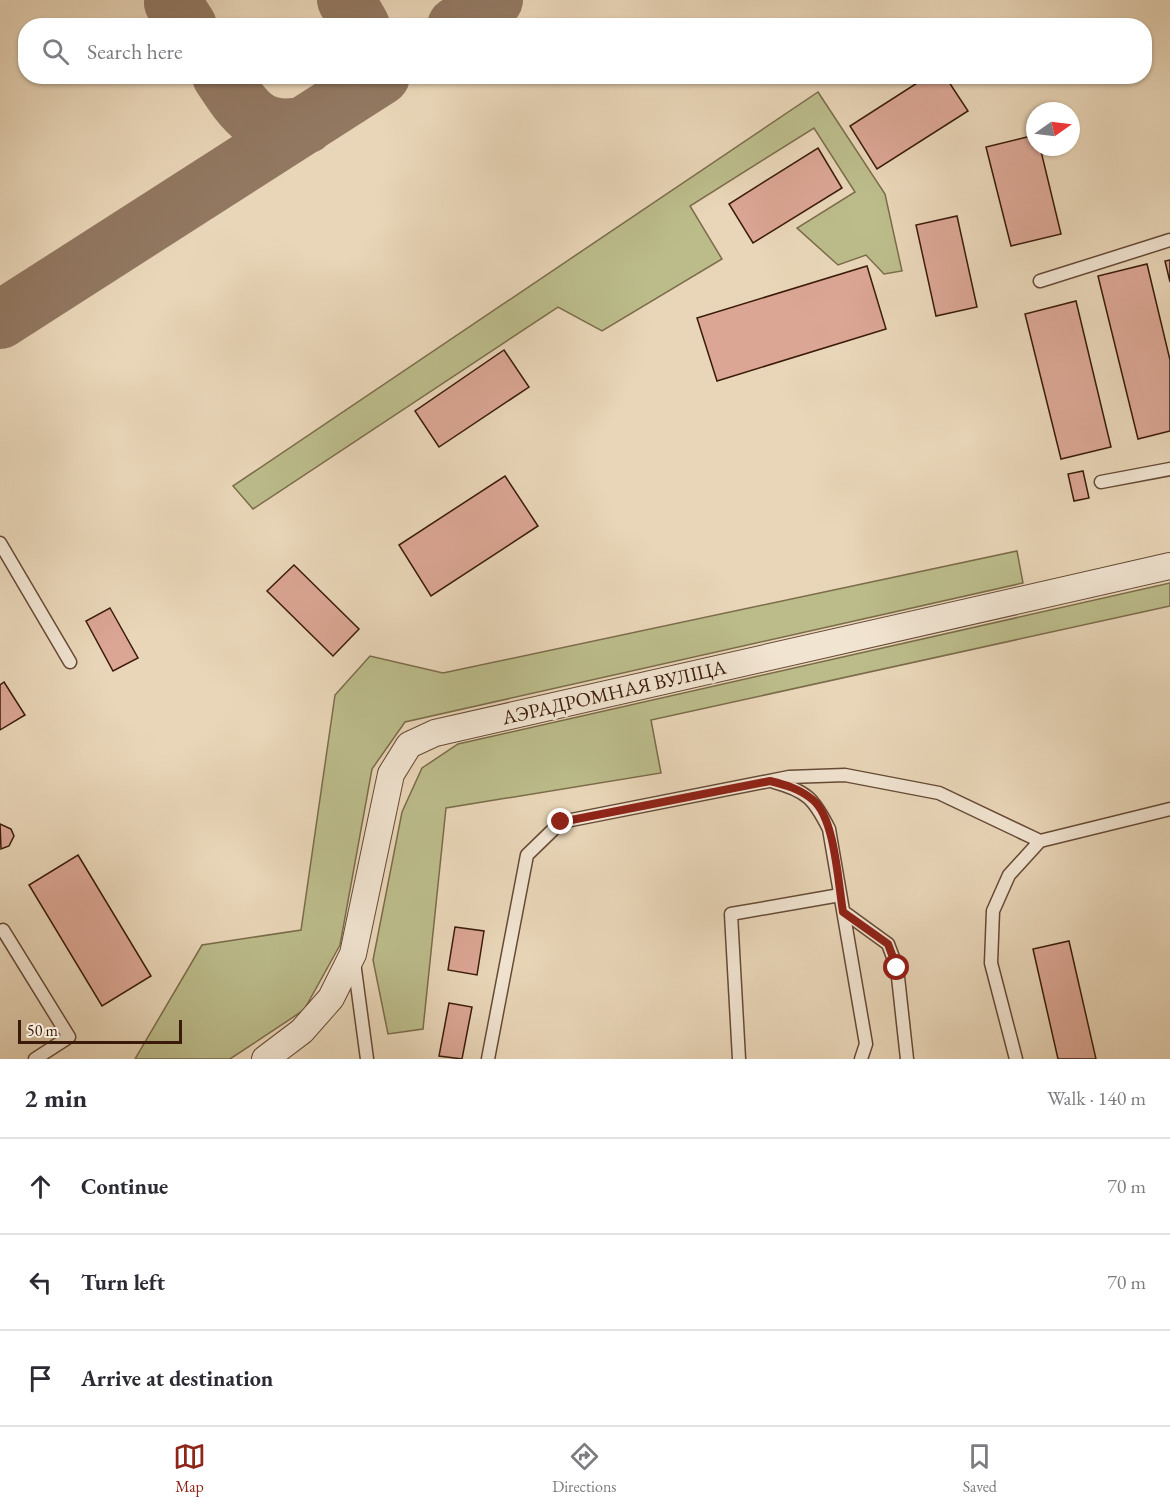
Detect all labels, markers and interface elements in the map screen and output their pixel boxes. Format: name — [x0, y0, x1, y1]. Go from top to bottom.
search box — [18, 18, 1152, 84]
icon: search — [39, 35, 72, 68]
text: Search here — [87, 37, 182, 66]
north arrow — [1026, 102, 1080, 156]
street label: АЭРАДРОМНАЯ ВУЛІЦА — [499, 654, 729, 731]
route end — [547, 808, 573, 834]
route start — [883, 954, 909, 980]
scale bar — [18, 1017, 182, 1044]
text: 50 m — [27, 1020, 58, 1041]
text: 2 min — [24, 1081, 87, 1115]
text: Walk · 140 m — [1047, 1085, 1146, 1111]
icon: ahead — [24, 1170, 57, 1203]
text: Continue — [81, 1172, 168, 1201]
text: 70 m — [1107, 1173, 1146, 1199]
icon: left — [24, 1266, 57, 1299]
text: Turn left — [81, 1268, 165, 1297]
text: 70 m — [1107, 1269, 1146, 1295]
icon: arrive — [24, 1362, 57, 1395]
text: Arrive at destination — [81, 1364, 273, 1393]
tab: Map — [173, 1440, 206, 1497]
tab: Directions — [552, 1440, 617, 1497]
tab: Saved — [963, 1440, 997, 1497]

